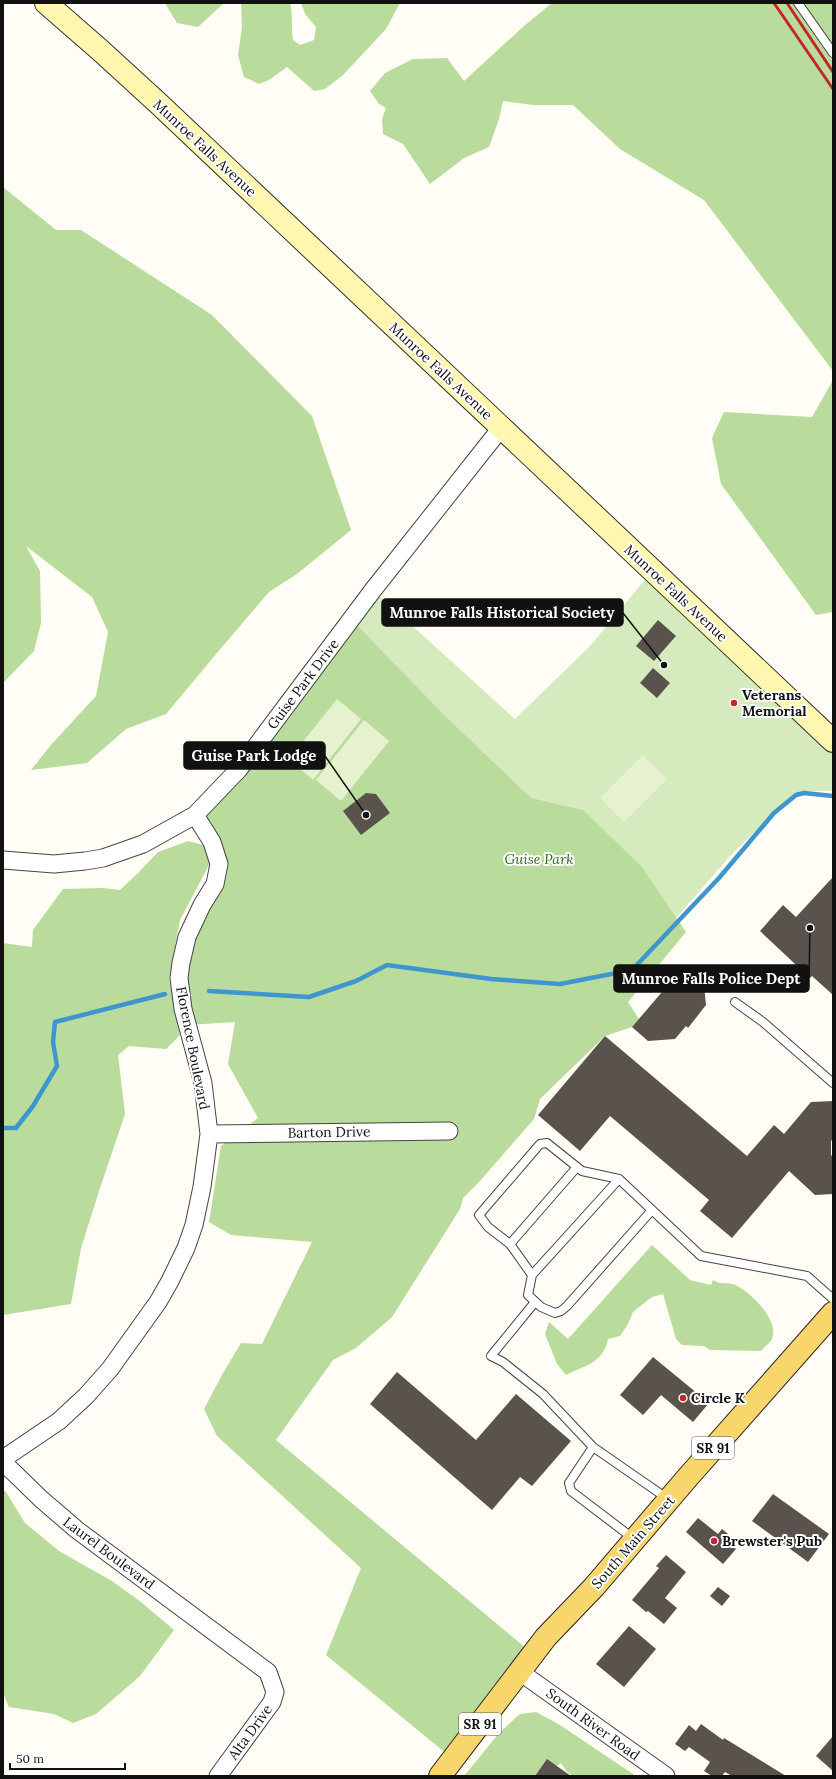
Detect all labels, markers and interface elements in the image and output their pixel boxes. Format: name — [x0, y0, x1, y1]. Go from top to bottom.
street label: Munroe Falls Avenue — [150, 95, 261, 201]
street label: Munroe Falls Avenue — [386, 318, 497, 424]
street label: Munroe Falls Avenue — [621, 540, 732, 646]
callout: Munroe Falls Historical Society — [382, 599, 623, 626]
text: Munroe Falls Historical Society — [390, 603, 615, 622]
street label: Guise Park Drive — [263, 635, 343, 733]
place label: Veterans Memorial — [742, 686, 807, 720]
marker: Veterans Memorial — [729, 698, 739, 708]
callout: Guise Park Lodge — [184, 742, 325, 769]
text: Guise Park Lodge — [192, 746, 316, 765]
park label: Guise Park — [504, 850, 574, 868]
callout: Munroe Falls Police Dept — [614, 965, 809, 992]
text: Munroe Falls Police Dept — [622, 969, 801, 988]
street label: Florence Boulevard — [172, 985, 214, 1111]
street label: Barton Drive — [287, 1122, 371, 1142]
place label: Circle K — [691, 1389, 745, 1407]
marker: Circle K — [678, 1393, 688, 1403]
road number: SR 91 — [692, 1437, 734, 1459]
street label: South Main Street — [588, 1491, 679, 1592]
street label: Laurel Boulevard — [60, 1513, 158, 1593]
place label: Brewster's Pub — [722, 1532, 822, 1550]
marker: Brewster's Pub — [709, 1536, 719, 1546]
street label: South River Road — [543, 1684, 643, 1764]
street label: Alta Drive — [223, 1701, 276, 1764]
road number: SR 91 — [459, 1713, 501, 1735]
scale bar — [10, 1745, 125, 1771]
text: 50 m — [16, 1751, 44, 1766]

